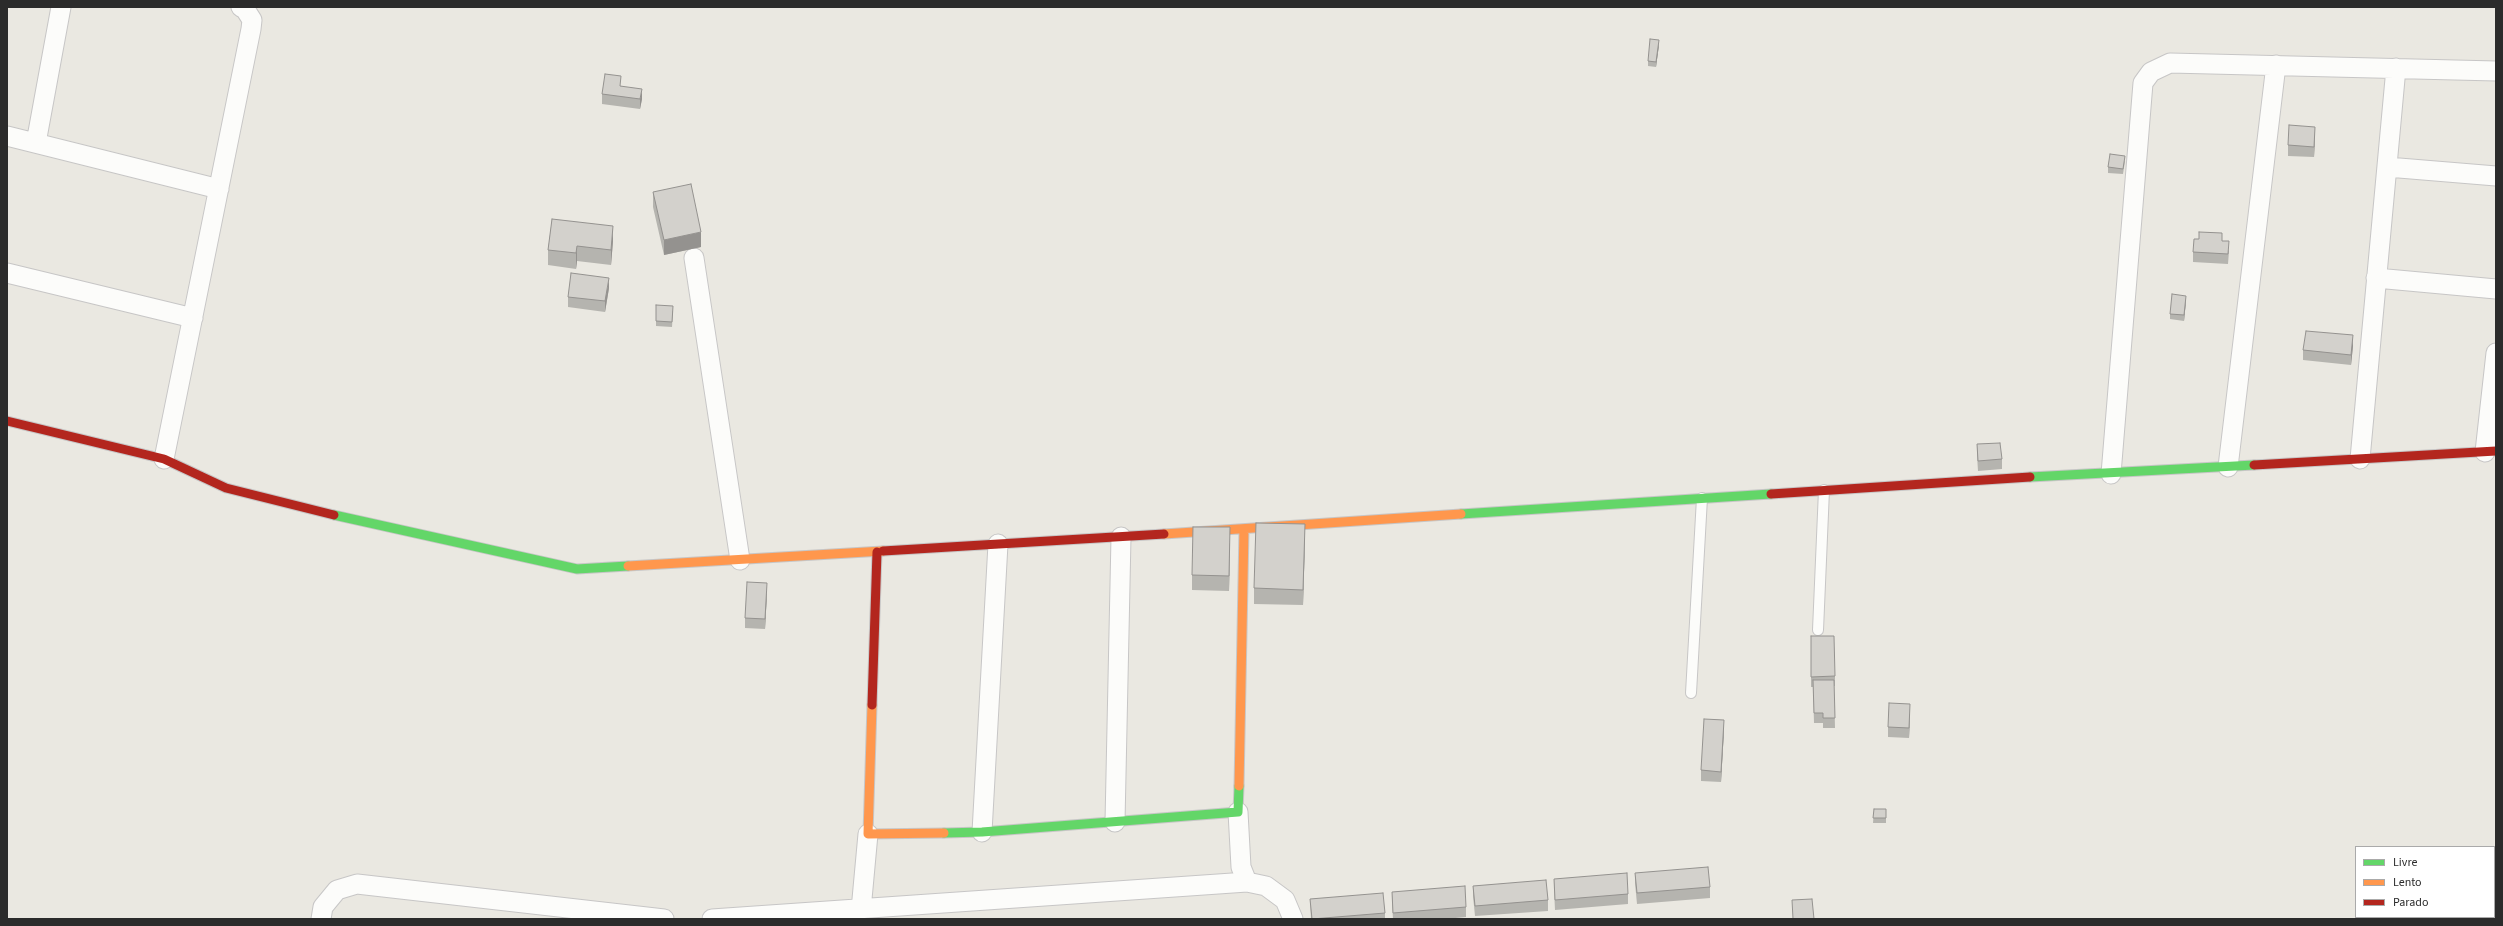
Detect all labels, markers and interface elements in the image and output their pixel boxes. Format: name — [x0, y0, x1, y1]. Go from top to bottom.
legend — [2355, 846, 2495, 918]
text: Livre — [2393, 854, 2417, 871]
text: Lento — [2393, 874, 2422, 891]
text: Parado — [2393, 894, 2428, 911]

